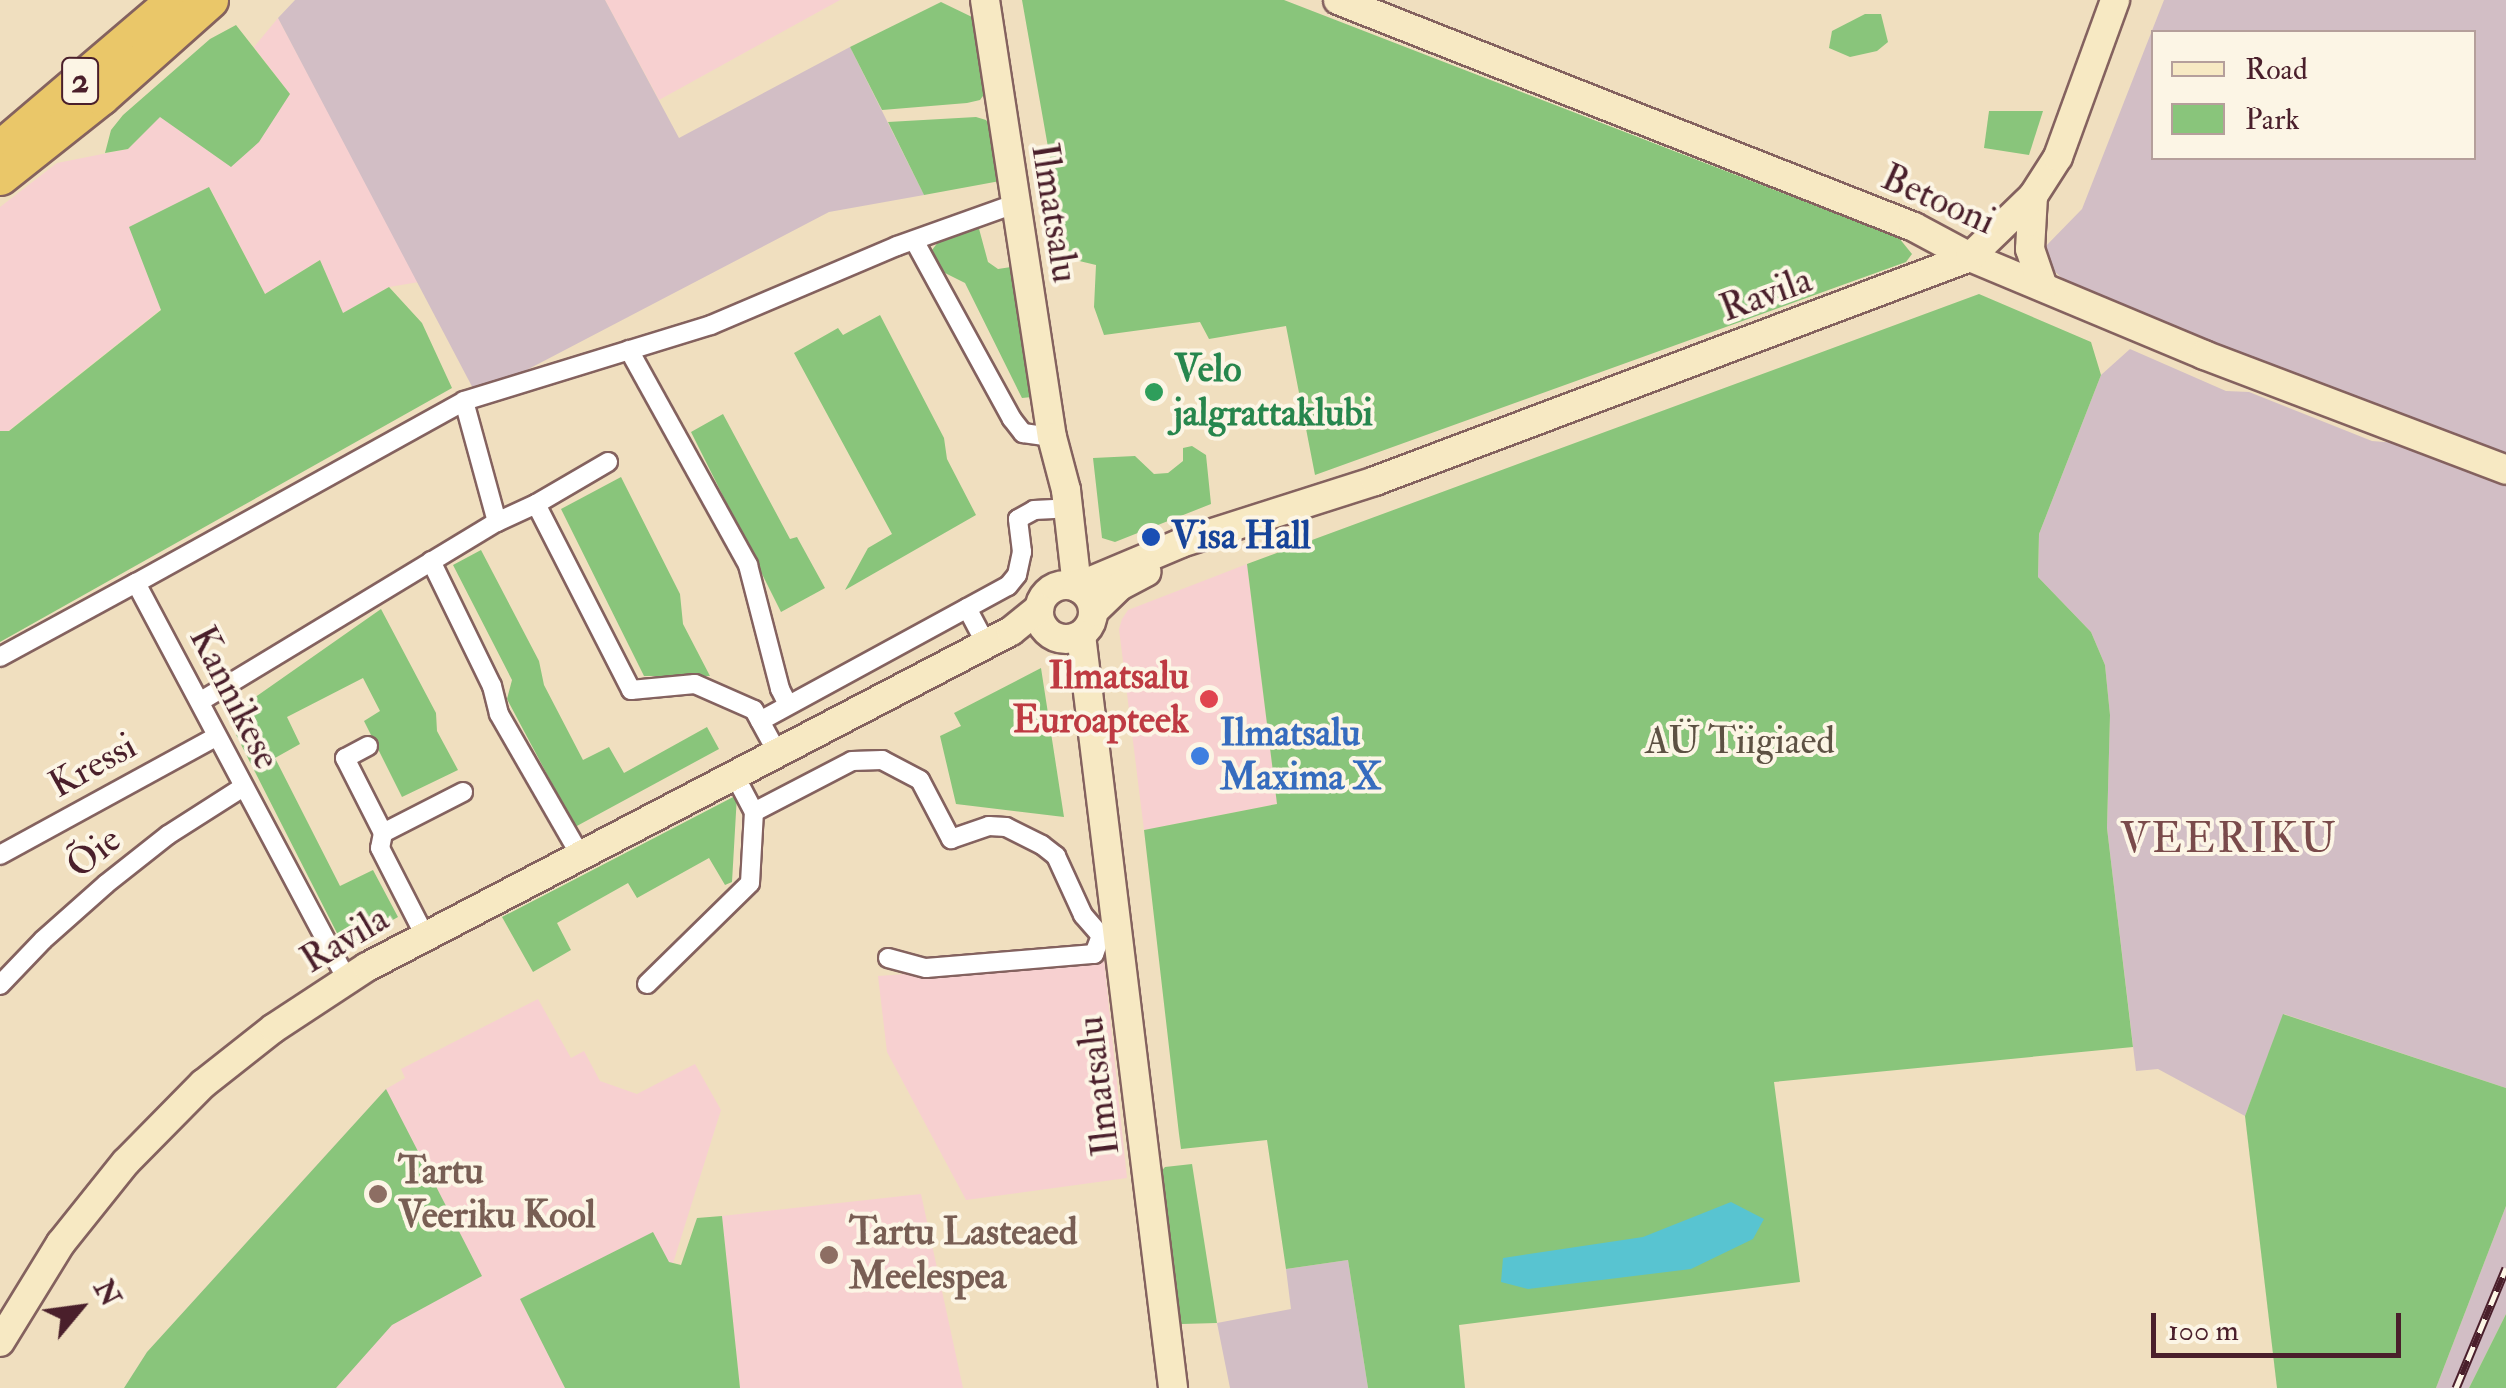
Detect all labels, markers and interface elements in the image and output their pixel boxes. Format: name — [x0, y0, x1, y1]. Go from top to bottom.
legend — [2151, 30, 2476, 160]
road number: 2 — [60, 51, 100, 111]
text: Road — [2245, 51, 2308, 88]
text: Park — [2245, 101, 2300, 138]
street label: Ilmatsalu — [1020, 140, 1088, 286]
street label: Betooni — [1874, 155, 2002, 245]
street label: Ravila — [1714, 257, 1818, 333]
place label: Velo jalgrattaklubi — [1174, 347, 1373, 436]
marker: Velo jalgrattaklubi — [1143, 381, 1165, 403]
place label: Visa Hall — [1171, 514, 1311, 560]
marker: Visa Hall — [1140, 526, 1162, 548]
street label: Kannikese — [179, 619, 289, 777]
place label: Ilmatsalu Euroapteek — [1013, 654, 1189, 744]
marker: Ilmatsalu Euroapteek — [1198, 688, 1220, 710]
place label: Ilmatsalu Maxima X — [1220, 711, 1382, 801]
park label: AÜ Tiigiaed — [1645, 719, 1835, 765]
street label: Kressi — [41, 724, 145, 808]
marker: Ilmatsalu Maxima X — [1189, 745, 1211, 767]
district label: VEERIKU — [2120, 814, 2338, 864]
street label: Õie — [58, 817, 130, 889]
street label: Ravila — [293, 896, 397, 984]
street label: Ilmatsalu — [1068, 1014, 1130, 1158]
place label: Tartu Veeriku Kool — [398, 1149, 595, 1238]
marker: Tartu Veeriku Kool — [367, 1183, 389, 1205]
place label: Tartu Lasteaed Meelespea — [849, 1210, 1077, 1300]
marker: Tartu Lasteaed Meelespea — [818, 1244, 840, 1266]
north arrow — [30, 1258, 130, 1358]
text: N — [85, 1274, 128, 1313]
scale bar — [2156, 1293, 2406, 1355]
text: 100 m — [2168, 1312, 2239, 1349]

